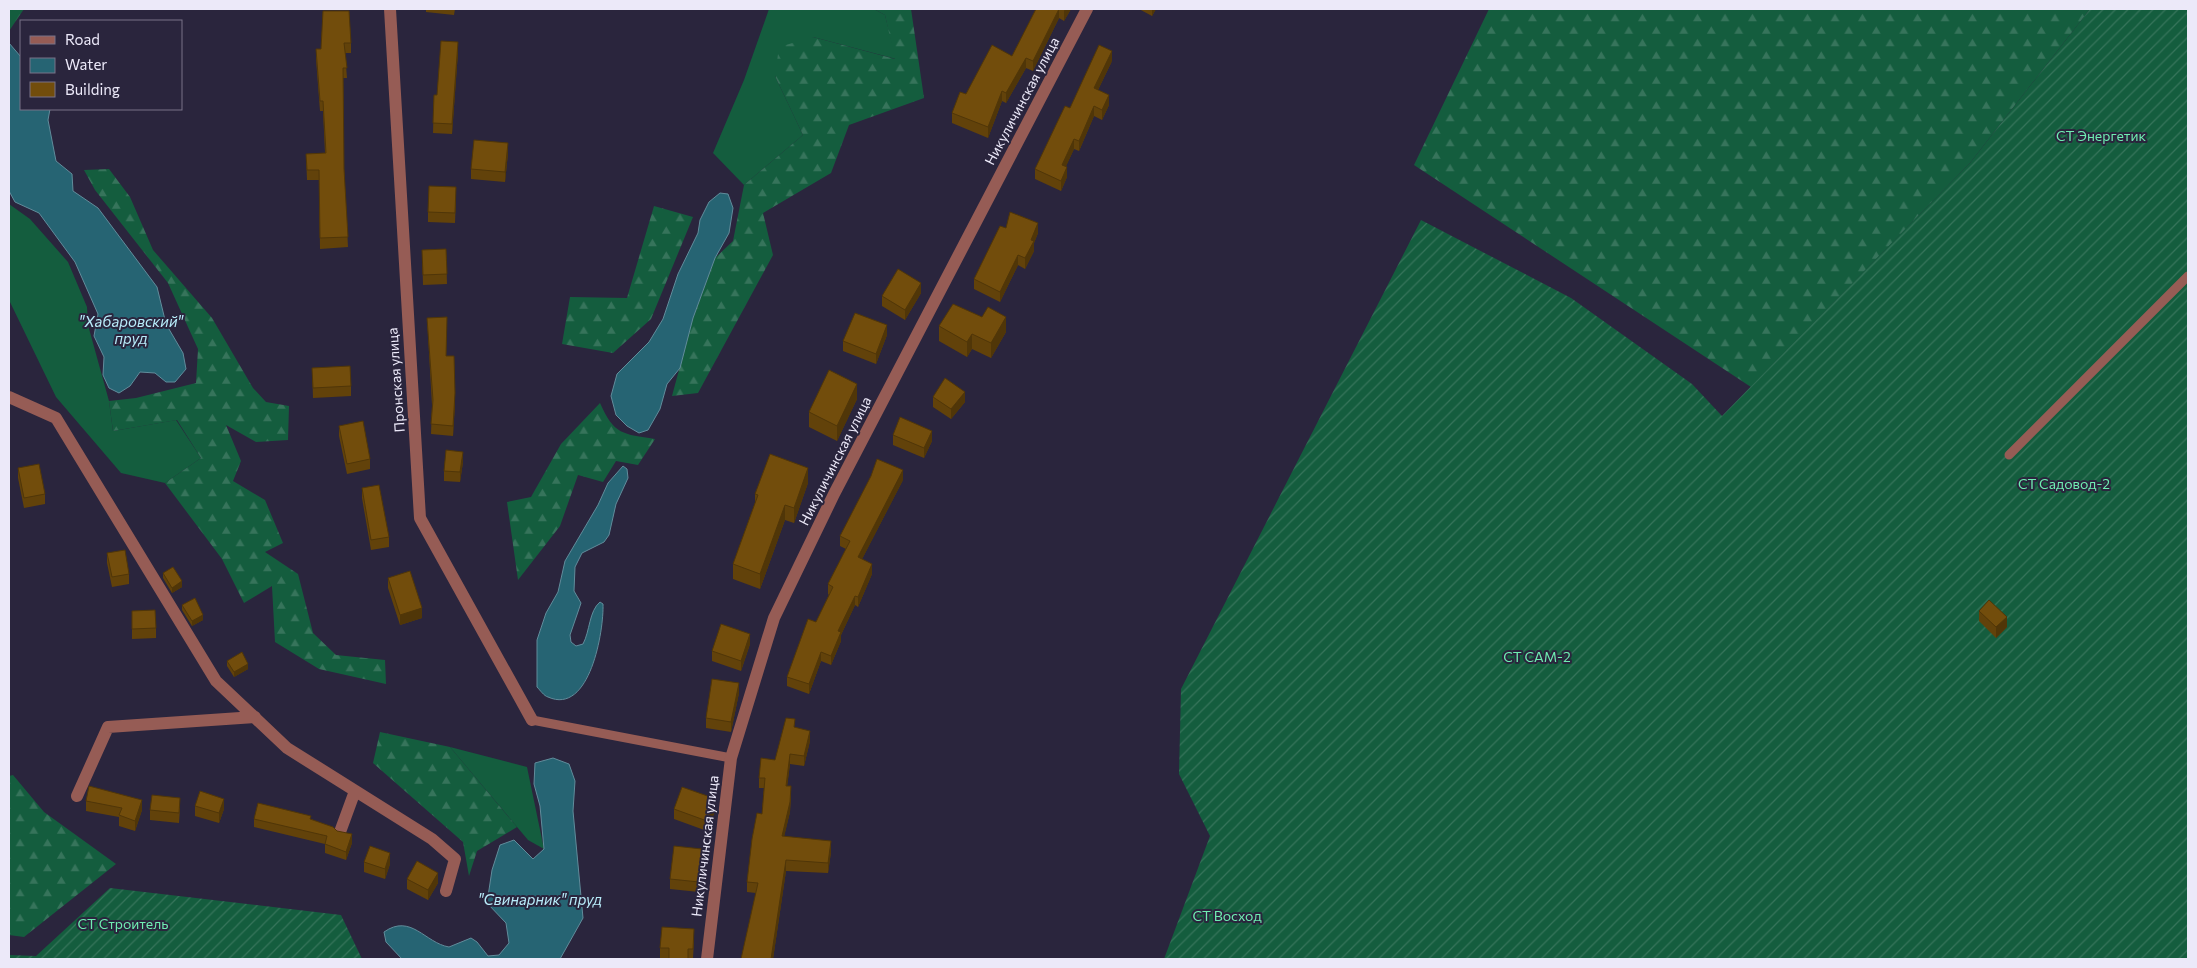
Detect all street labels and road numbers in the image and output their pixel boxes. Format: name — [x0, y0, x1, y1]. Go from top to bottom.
street label: Никуличинская улица — [981, 34, 1062, 168]
street label: Пронская улица — [383, 327, 408, 433]
street label: Никуличинская улица — [795, 393, 874, 528]
street label: Никуличинская улица — [687, 774, 722, 918]

